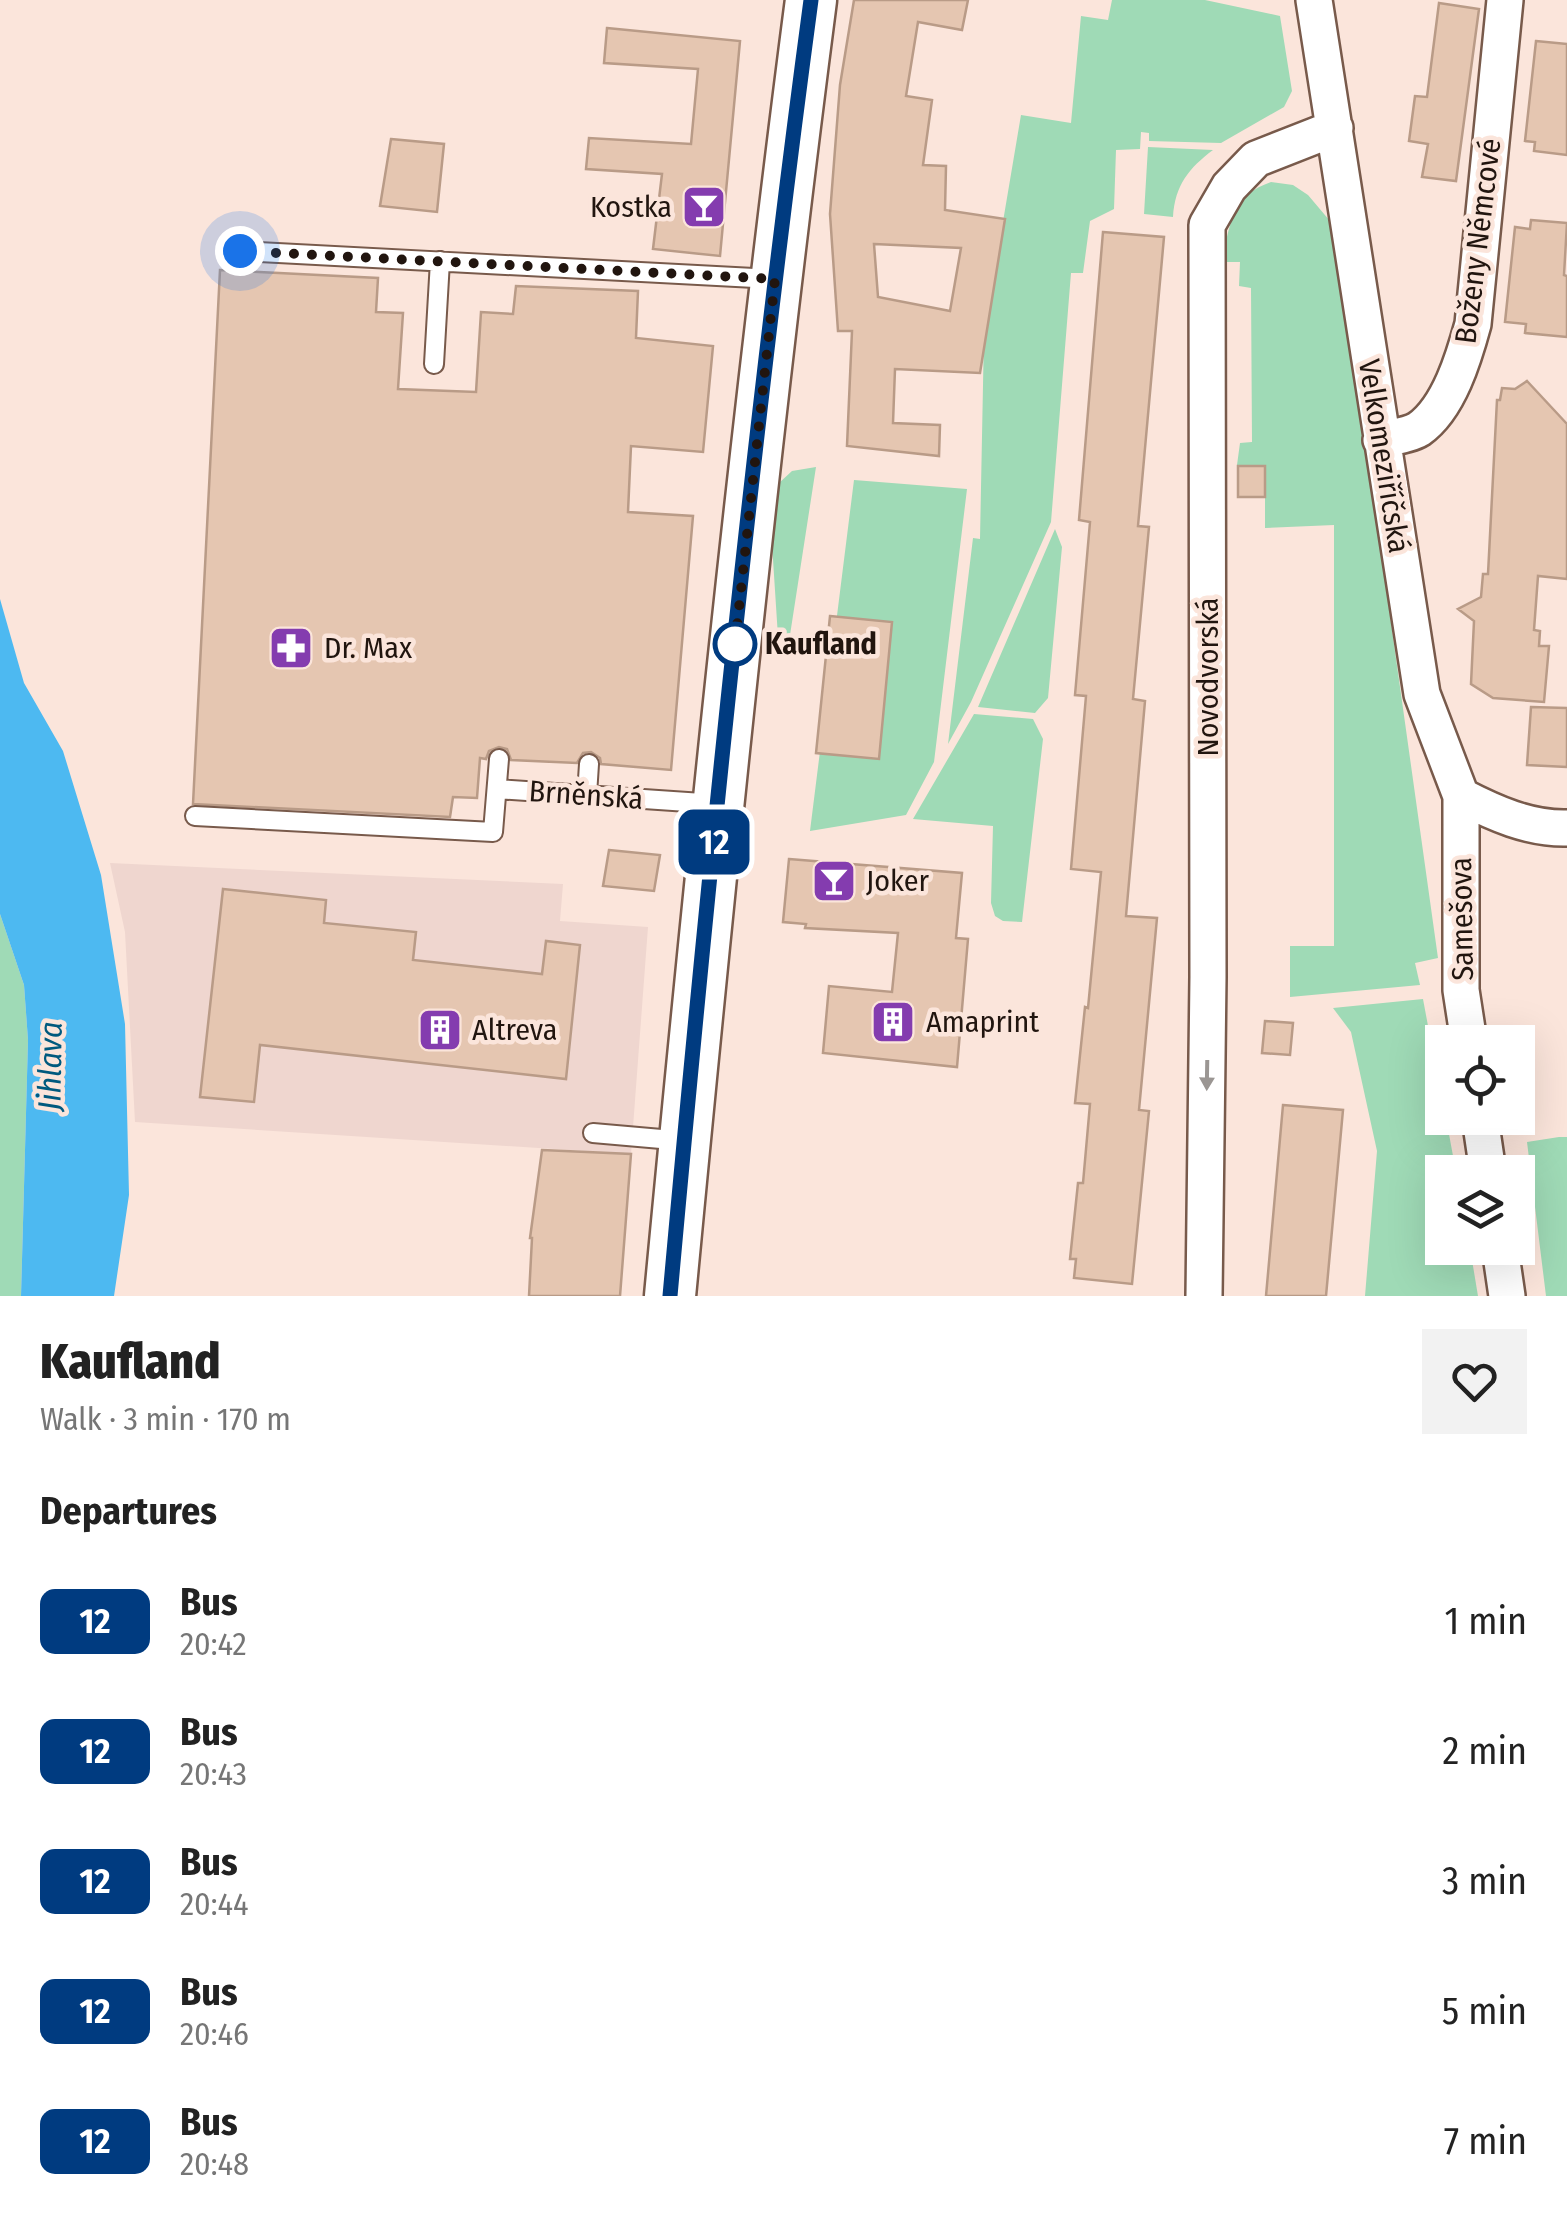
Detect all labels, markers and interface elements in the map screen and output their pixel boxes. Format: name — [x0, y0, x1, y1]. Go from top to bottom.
street label: Boženy Němcové — [1448, 136, 1508, 346]
bar icon: Kostka — [681, 184, 727, 230]
place label: Kostka — [590, 189, 672, 225]
your location — [215, 226, 265, 276]
street label: Velkomeziříčská — [1351, 357, 1417, 555]
street label: Novodvorská — [1190, 597, 1226, 757]
marker: Kaufland — [714, 623, 756, 665]
pharmacy icon: Dr. Max — [268, 625, 314, 671]
place label: Kaufland — [765, 626, 877, 662]
place label: Dr. Max — [324, 630, 413, 666]
street label: Brněnská — [528, 773, 644, 817]
line badge: 12 — [669, 810, 759, 874]
text: 12 — [698, 821, 730, 863]
street label: Samešova — [1443, 857, 1481, 981]
bar icon: Joker — [811, 858, 857, 904]
place label: Joker — [866, 863, 929, 899]
building icon: Amaprint — [870, 999, 916, 1045]
place label: Amaprint — [926, 1004, 1039, 1040]
building icon: Altreva — [417, 1007, 463, 1053]
place label: Altreva — [472, 1012, 557, 1048]
water label: Jihlava — [30, 1021, 70, 1113]
map controls — [1425, 1025, 1535, 1265]
button: locate — [1425, 1025, 1535, 1135]
one-way arrow — [1199, 1059, 1215, 1091]
button: layers — [1425, 1155, 1535, 1265]
button: heart — [1422, 1329, 1527, 1434]
text: Kaufland — [40, 1333, 220, 1391]
text: Walk · 3 min · 170 m — [40, 1400, 291, 1438]
text: Departures — [40, 1488, 217, 1534]
text: Bus — [180, 1579, 238, 1625]
text: 1 min — [1444, 1598, 1527, 1644]
text: 12 — [79, 1600, 111, 1642]
text: 20:42 — [180, 1625, 247, 1663]
text: Bus — [180, 1709, 238, 1755]
text: 2 min — [1442, 1728, 1527, 1774]
text: 12 — [79, 1730, 111, 1772]
text: 20:43 — [180, 1755, 247, 1793]
text: Bus — [180, 1839, 238, 1885]
text: 3 min — [1442, 1858, 1527, 1904]
text: 12 — [79, 1860, 111, 1902]
text: 20:44 — [180, 1885, 248, 1923]
text: Bus — [180, 1969, 238, 2015]
text: 5 min — [1442, 1988, 1527, 2034]
text: 12 — [79, 1990, 111, 2032]
text: 20:46 — [180, 2015, 249, 2053]
text: Bus — [180, 2099, 238, 2145]
text: 7 min — [1444, 2118, 1527, 2164]
text: 12 — [79, 2120, 111, 2162]
text: 20:48 — [180, 2145, 249, 2183]

